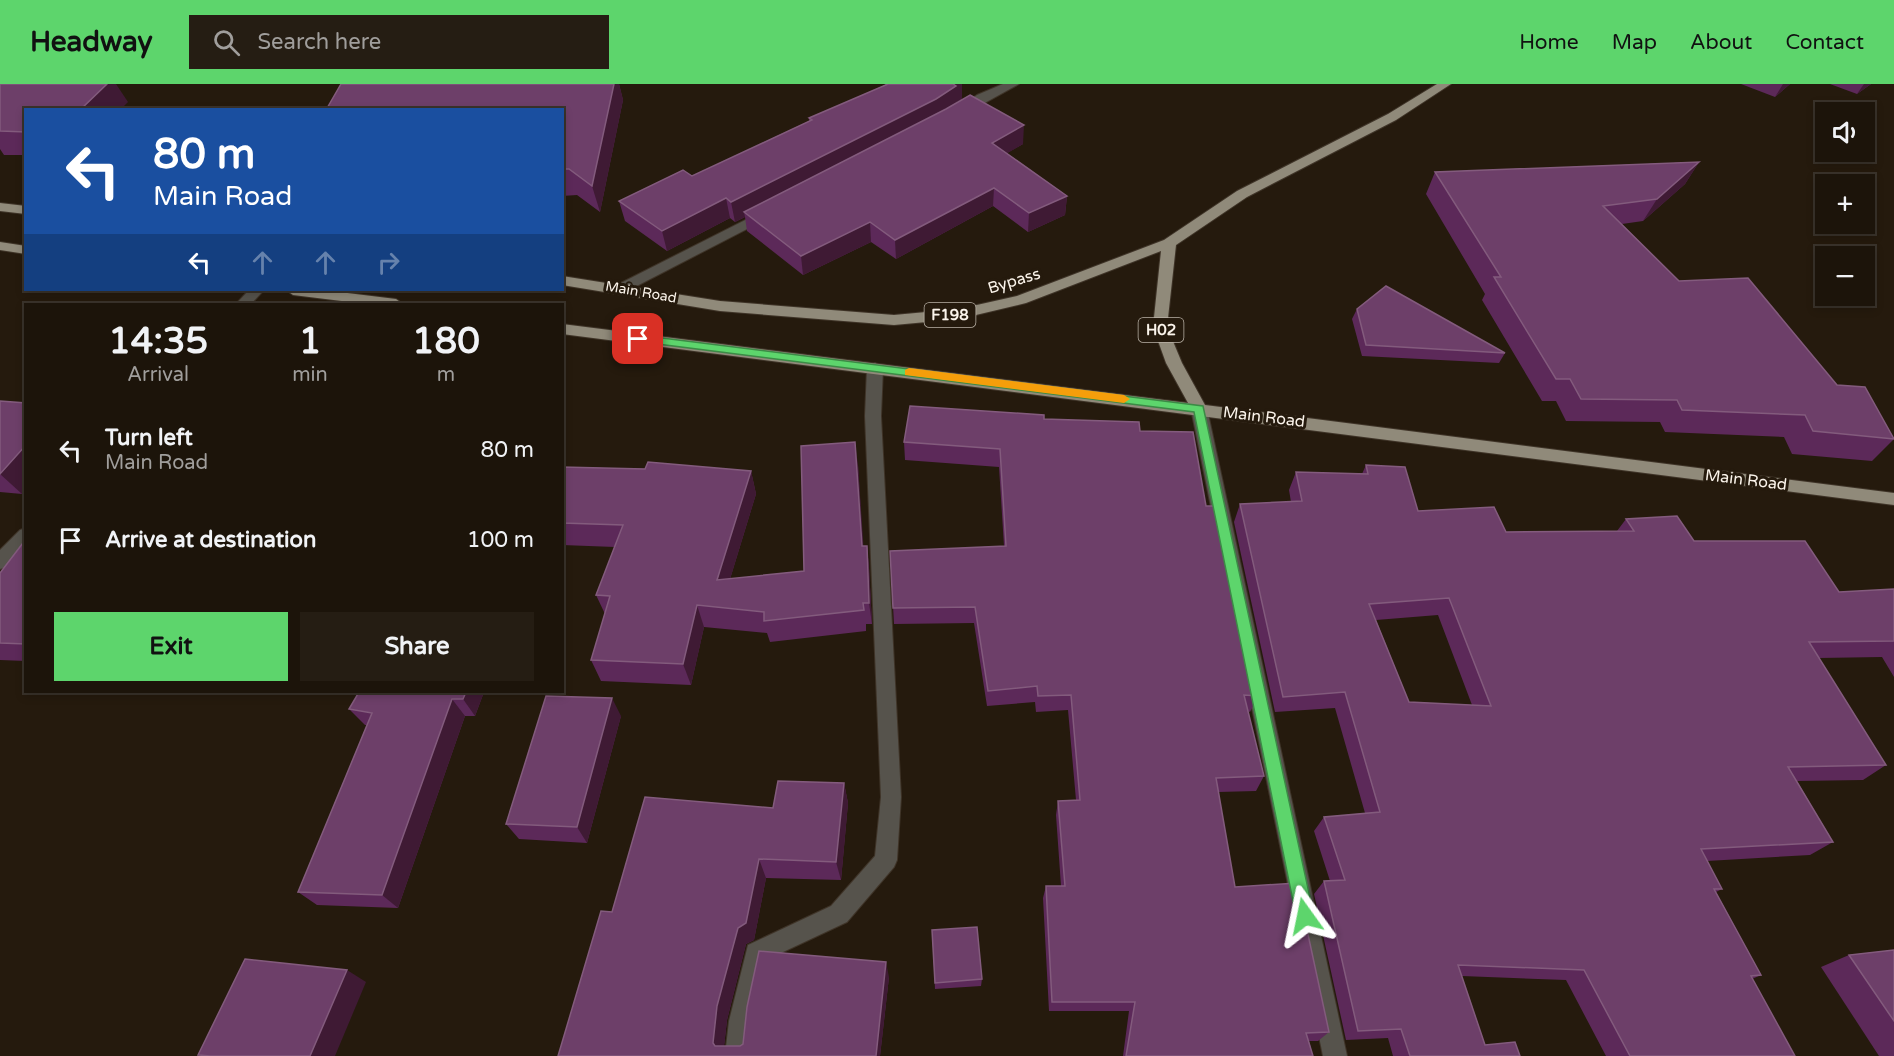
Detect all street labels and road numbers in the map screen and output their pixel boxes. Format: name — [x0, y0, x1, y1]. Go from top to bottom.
street label: Bypass — [985, 264, 1043, 298]
street label: Main Road — [604, 277, 678, 307]
road number: F198 — [924, 303, 976, 327]
road number: H02 — [1138, 318, 1184, 342]
street label: Main Road — [1222, 402, 1306, 432]
street label: Main Road — [1704, 465, 1788, 495]

